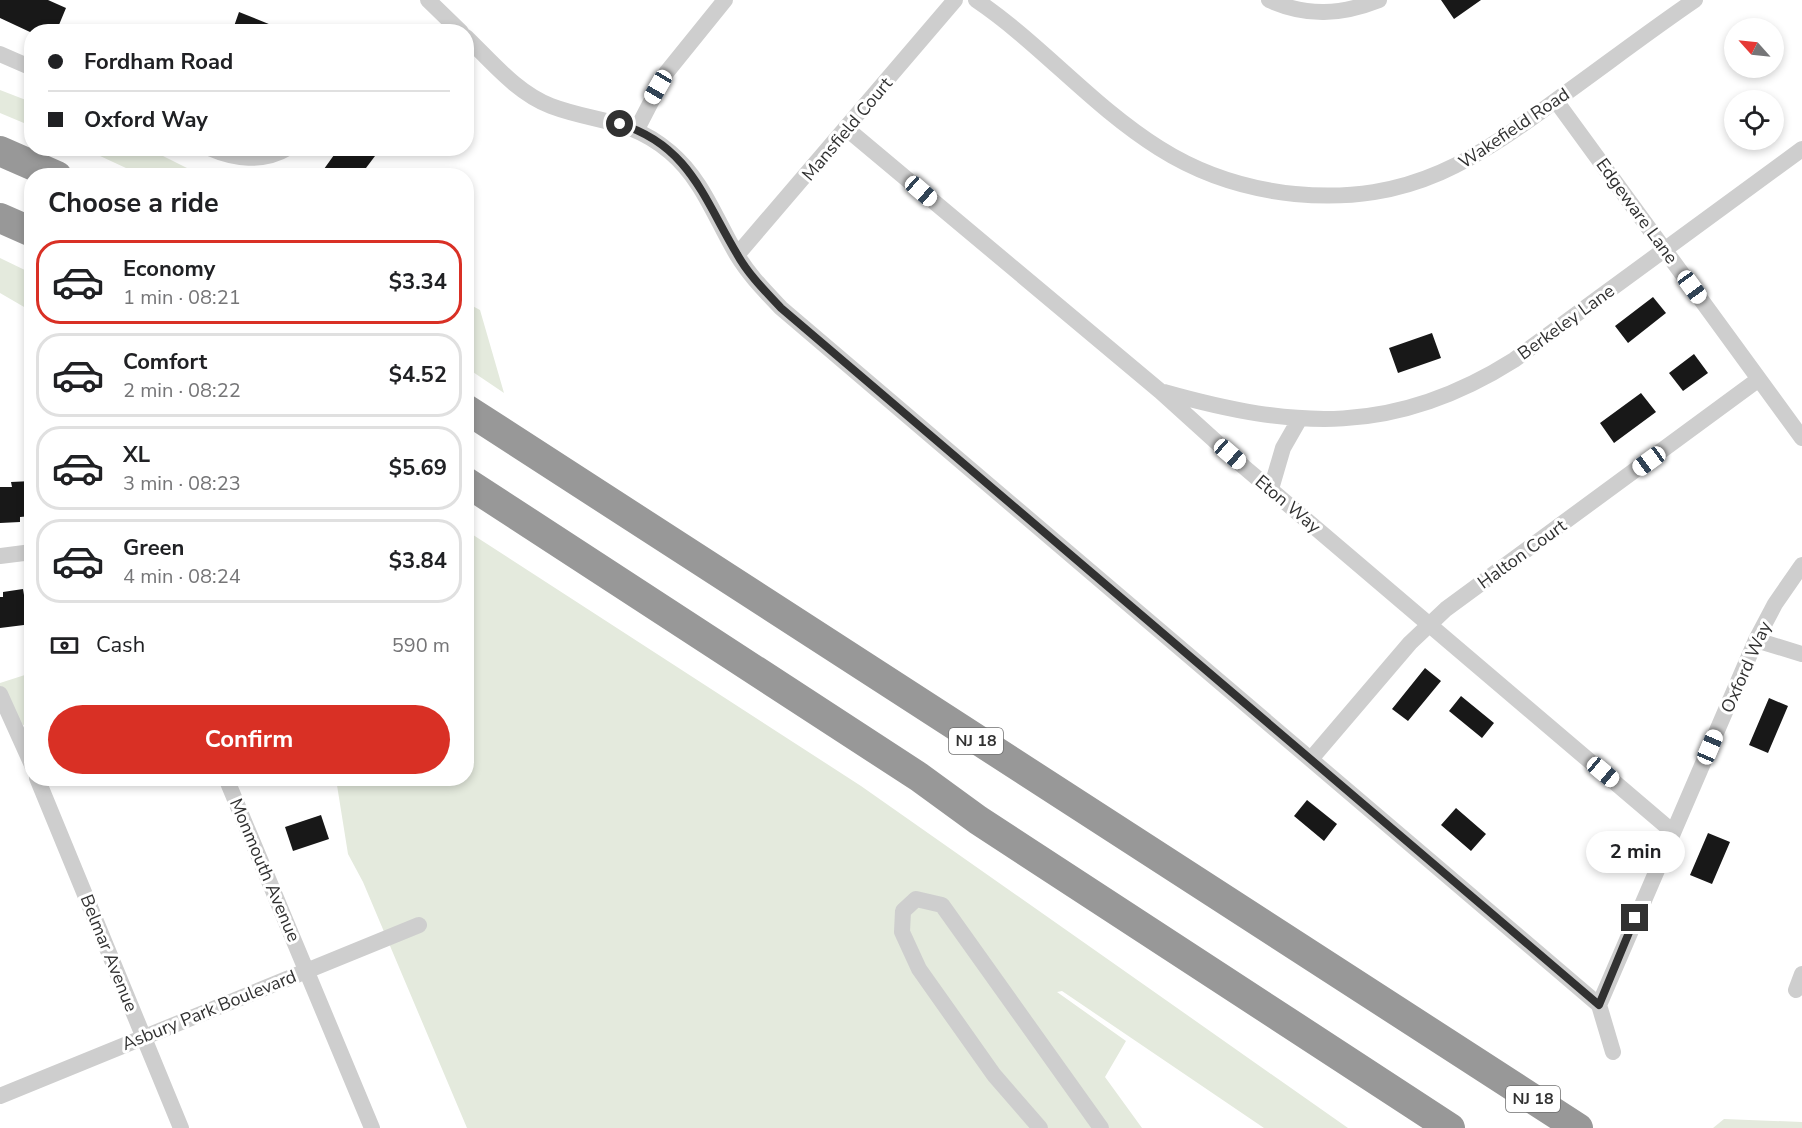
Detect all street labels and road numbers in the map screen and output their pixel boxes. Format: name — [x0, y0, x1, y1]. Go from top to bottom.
street label: Mansfield Court — [796, 71, 898, 186]
street label: Wakefield Road — [1454, 82, 1574, 174]
street label: Edgeware Lane — [1591, 153, 1683, 269]
street label: Berkeley Lane — [1513, 279, 1619, 365]
street label: Eton Way — [1250, 469, 1327, 539]
street label: Halton Court — [1473, 513, 1572, 594]
street label: Oxford Way — [1715, 617, 1777, 717]
road number: NJ 18 — [949, 728, 1003, 754]
street label: Monmouth Avenue — [224, 795, 306, 945]
street label: Belmar Avenue — [75, 891, 143, 1015]
street label: Asbury Park Boulevard — [118, 964, 300, 1056]
road number: NJ 18 — [1506, 1086, 1560, 1112]

